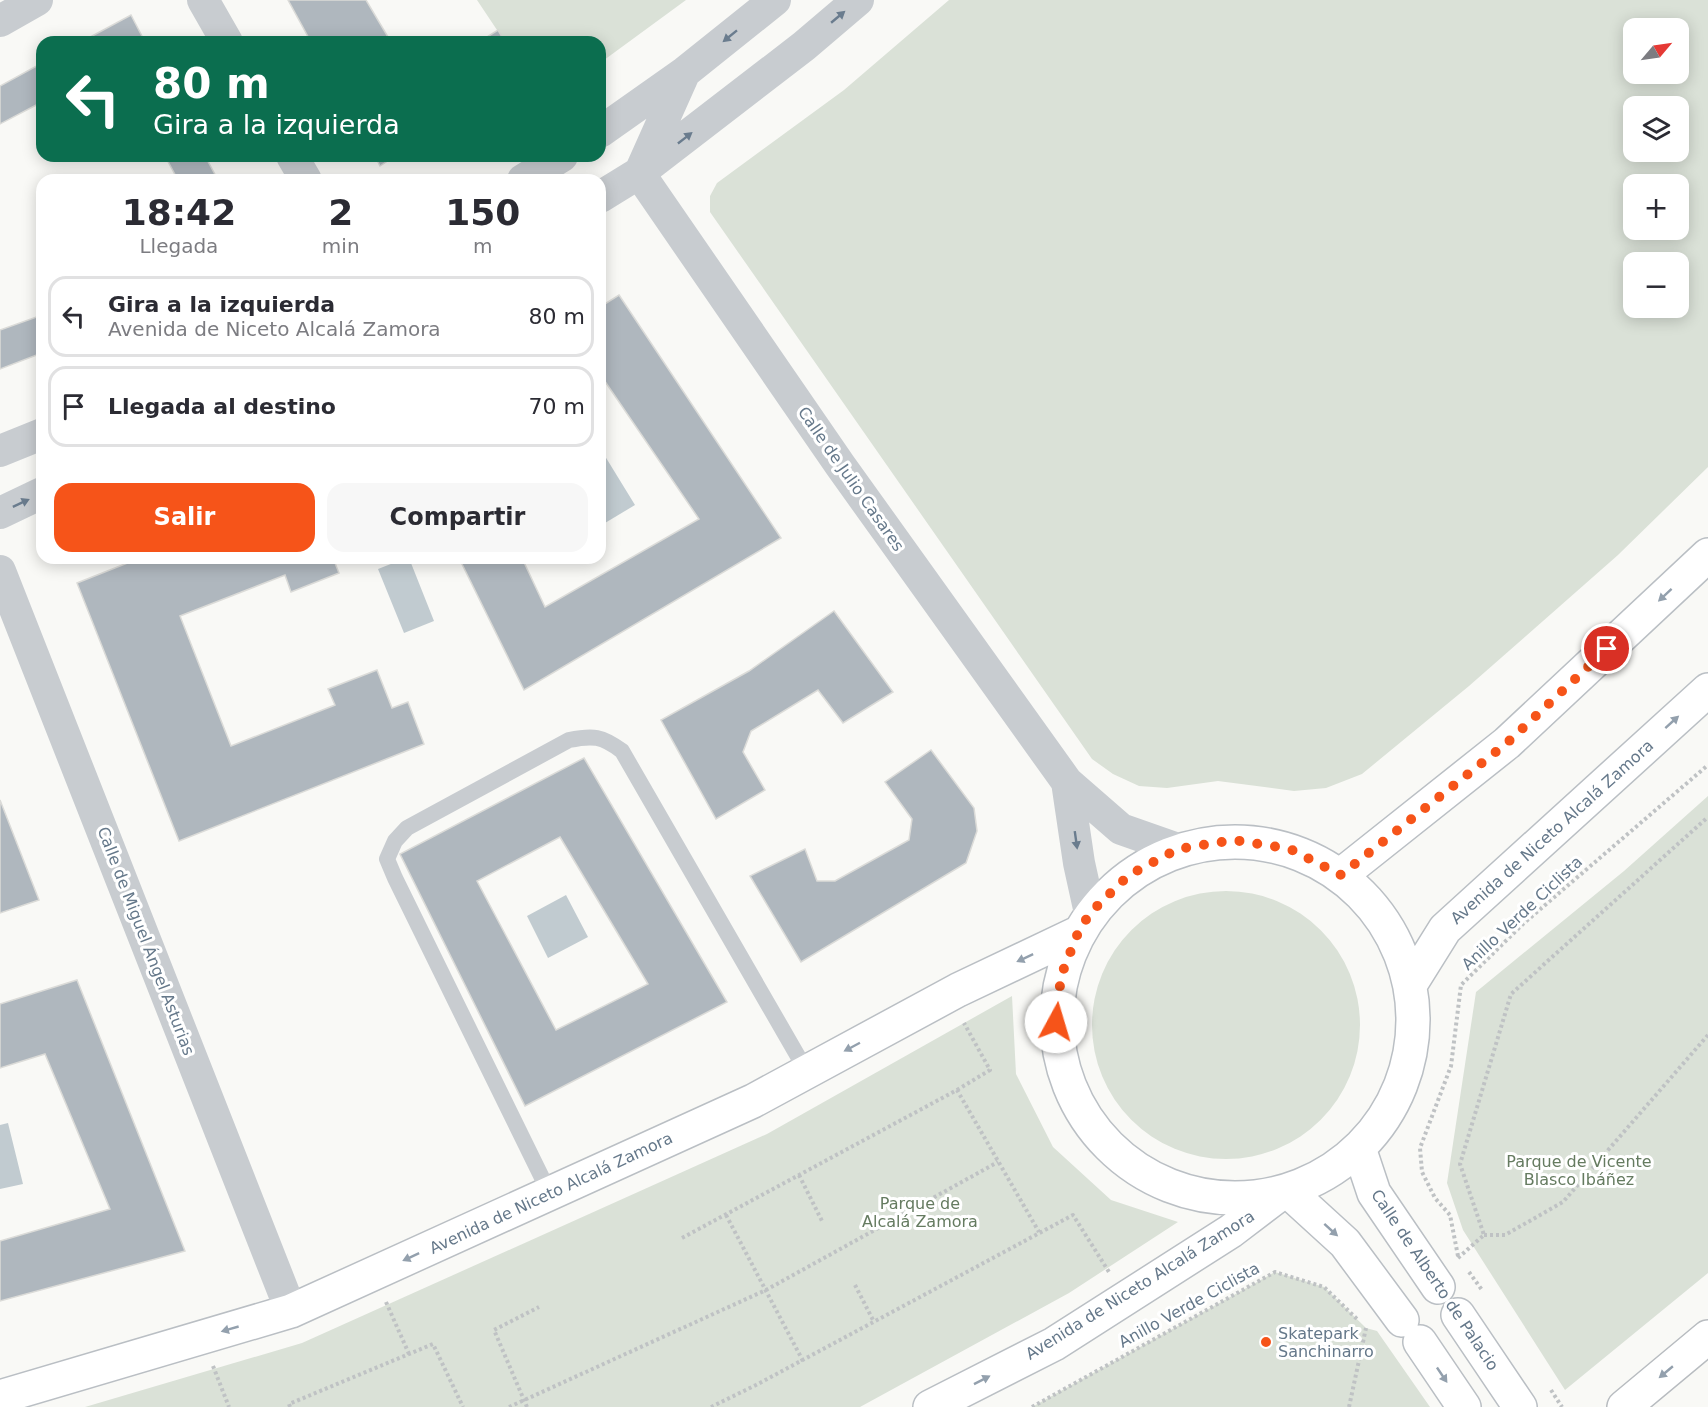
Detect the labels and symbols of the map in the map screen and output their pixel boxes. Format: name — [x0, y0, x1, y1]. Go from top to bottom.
one-way arrow — [830, 10, 846, 23]
north arrow — [1623, 18, 1689, 84]
one-way arrow — [722, 30, 738, 43]
one-way arrow — [678, 132, 693, 144]
street label: Calle de Julio Casares — [794, 403, 908, 555]
one-way arrow — [12, 498, 30, 507]
one-way arrow — [1658, 588, 1673, 602]
pin — [1581, 623, 1632, 674]
one-way arrow — [1664, 716, 1679, 729]
street label: Avenida de Niceto Alcalá Zamora — [1447, 736, 1657, 928]
street label: Calle de Miguel Ángel Asturias — [94, 824, 198, 1058]
one-way arrow — [1071, 830, 1080, 849]
street label: Anillo Verde Ciclista — [1458, 852, 1586, 974]
one-way arrow — [1017, 953, 1034, 962]
position arrow — [1024, 990, 1088, 1054]
one-way arrow — [843, 1042, 860, 1052]
street label: Avenida de Niceto Alcalá Zamora — [426, 1128, 676, 1258]
park label: Parque de Vicente Blasco Ibáñez — [1506, 1152, 1652, 1189]
street label: Calle de Alberto de Palacio — [1367, 1186, 1503, 1374]
park label: Parque de Alcalá Zamora — [862, 1194, 978, 1231]
street label: Avenida de Niceto Alcalá Zamora — [1022, 1206, 1258, 1364]
one-way arrow — [1323, 1223, 1338, 1236]
one-way arrow — [401, 1252, 419, 1262]
street label: Anillo Verde Ciclista — [1115, 1258, 1263, 1352]
place label: Skatepark Sanchinarro — [1278, 1324, 1374, 1361]
one-way arrow — [221, 1325, 239, 1334]
marker: Skatepark Sanchinarro — [1259, 1335, 1273, 1349]
one-way arrow — [1436, 1366, 1448, 1382]
one-way arrow — [1658, 1366, 1674, 1379]
one-way arrow — [973, 1376, 991, 1386]

